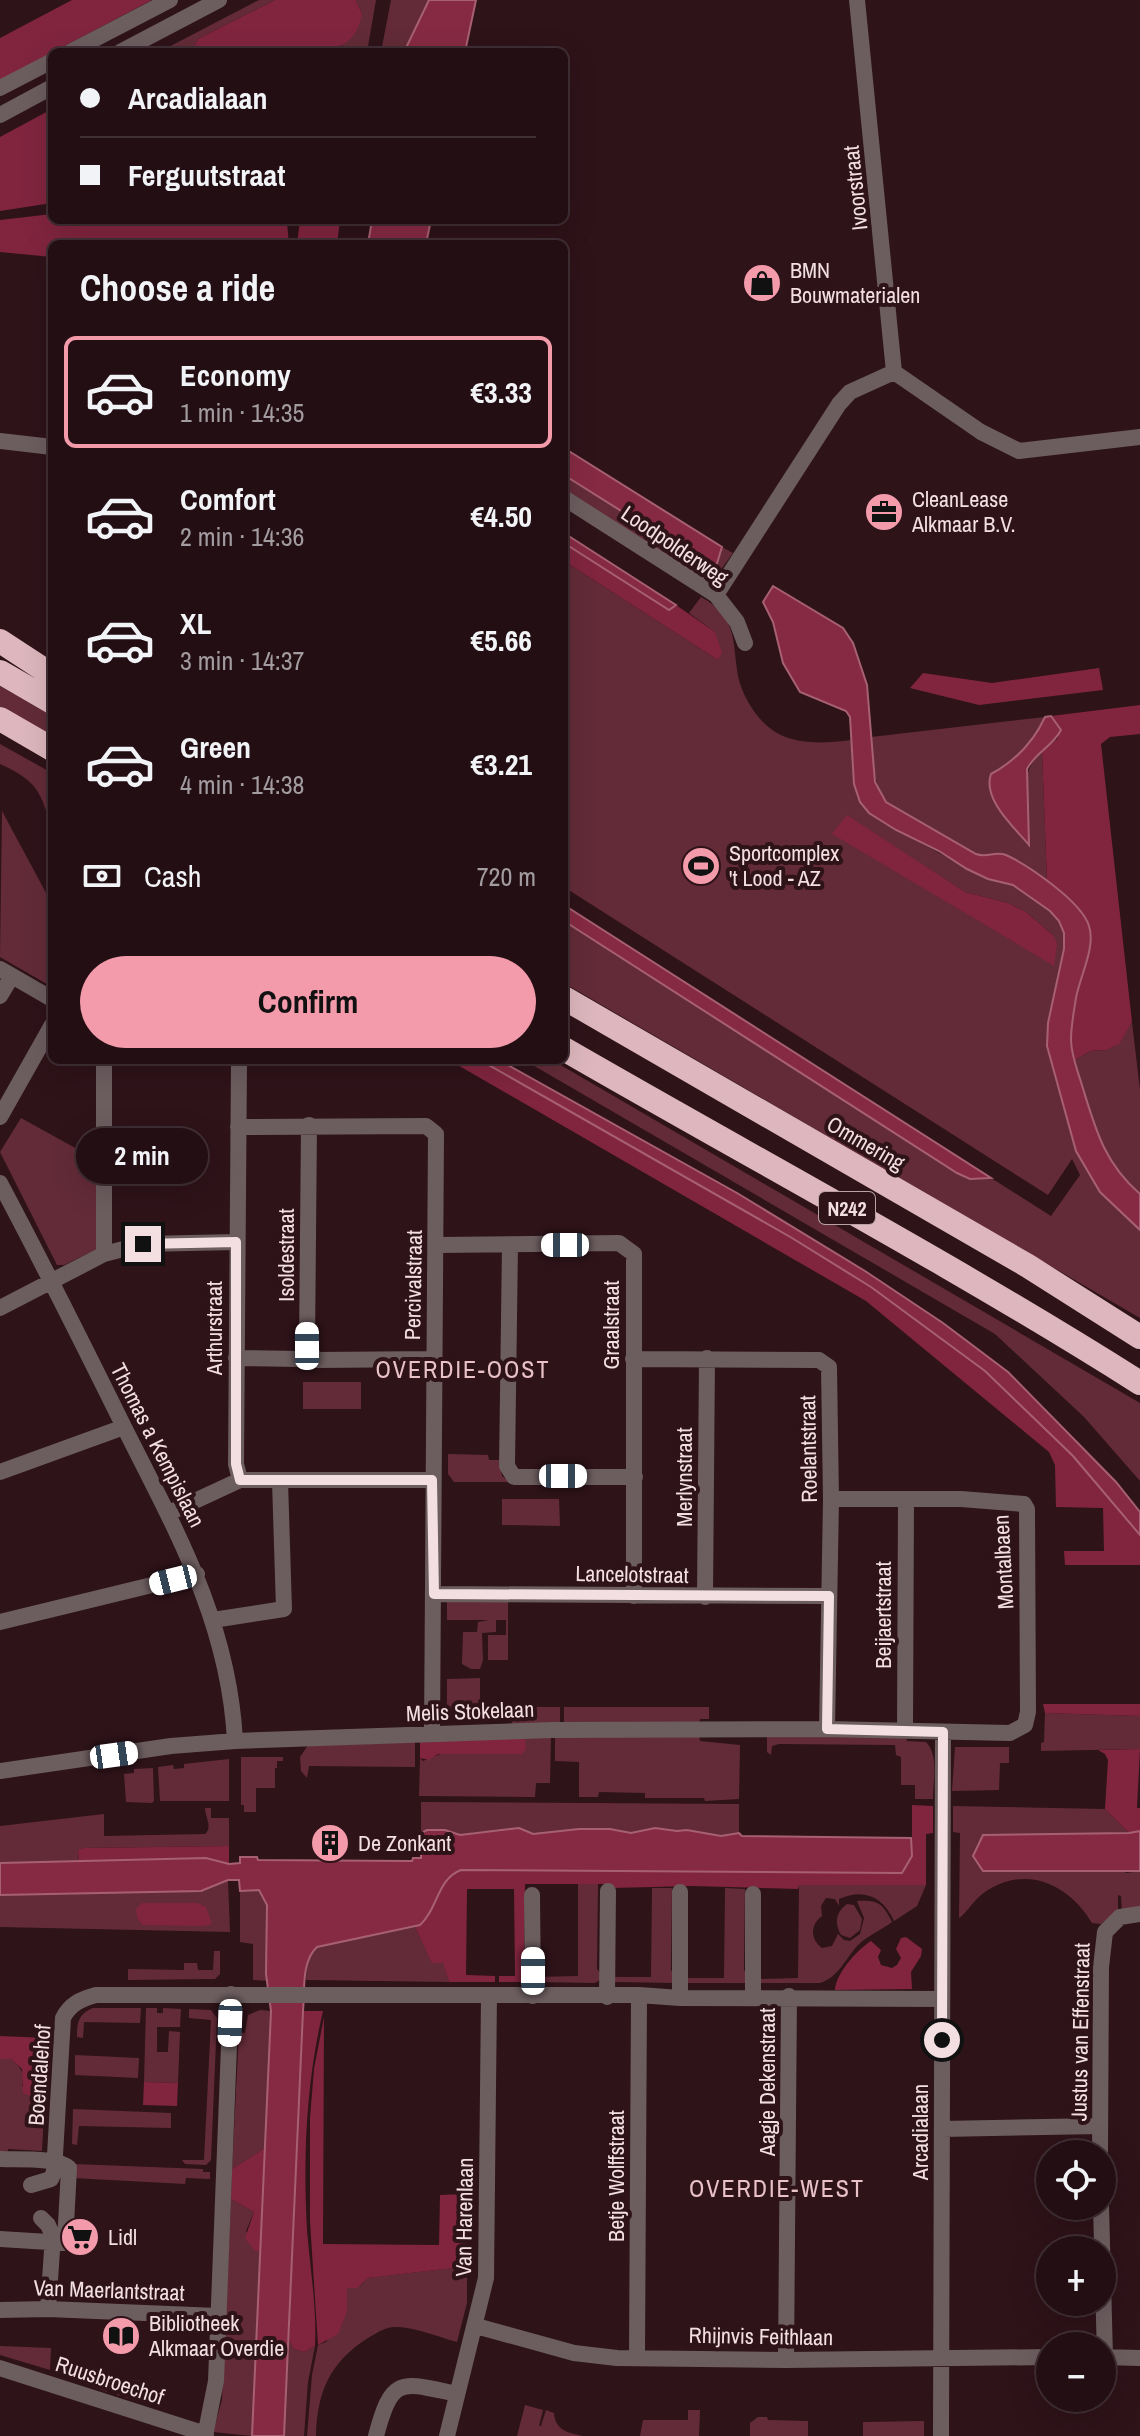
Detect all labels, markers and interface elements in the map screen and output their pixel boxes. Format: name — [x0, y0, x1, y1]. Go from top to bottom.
text: Arcadialaan — [128, 78, 267, 118]
street label: Ivoorstraat — [836, 144, 874, 232]
text: Ferguutstraat — [128, 155, 285, 195]
place label: BMN Bouwmaterialen — [790, 255, 920, 310]
shop icon: BMN Bouwmaterialen — [741, 262, 783, 304]
text: Choose a ride — [80, 264, 275, 312]
text: Economy — [180, 355, 291, 395]
icon: car — [84, 356, 156, 428]
text: €3.33 — [470, 372, 532, 412]
text: 1 min · 14:35 — [180, 395, 304, 430]
text: Comfort — [180, 479, 276, 519]
icon: car — [84, 480, 156, 552]
place label: CleanLease Alkmaar B.V. — [911, 484, 1016, 539]
office icon: CleanLease Alkmaar B.V. — [863, 491, 905, 533]
text: €4.50 — [470, 496, 532, 536]
street label: Loodpolderweg — [615, 498, 735, 592]
text: 2 min · 14:36 — [180, 519, 304, 554]
text: XL — [180, 603, 211, 643]
icon: car — [84, 604, 156, 676]
text: €5.66 — [470, 620, 532, 660]
text: 3 min · 14:37 — [180, 643, 304, 678]
text: Green — [180, 727, 251, 767]
icon: car — [84, 728, 156, 800]
text: €3.21 — [470, 744, 532, 784]
text: 4 min · 14:38 — [180, 767, 304, 802]
place label: Sportcomplex 't Lood - AZ — [729, 838, 839, 893]
sports icon: Sportcomplex 't Lood - AZ — [680, 845, 722, 887]
icon: cash — [80, 854, 124, 898]
text: Cash — [144, 856, 201, 896]
text: 720 m — [477, 859, 536, 894]
button: Confirm — [80, 956, 536, 1048]
street label: Ommering — [822, 1109, 910, 1177]
callout: 2 min — [77, 1128, 209, 1184]
text: 2 min — [114, 1138, 170, 1173]
road number: N242 — [819, 1192, 875, 1224]
street label: Isoldestraat — [271, 1208, 301, 1302]
route end — [125, 1226, 161, 1262]
street label: Percivalstraat — [397, 1230, 429, 1340]
car — [541, 1233, 589, 1257]
street label: Graalstraat — [596, 1280, 626, 1370]
street label: Arthurstraat — [199, 1281, 229, 1376]
car — [295, 1322, 319, 1370]
district label: OVERDIE-OOST — [376, 1353, 550, 1385]
street label: Thomas a Kempislaan — [104, 1358, 212, 1532]
street label: Roelantstraat — [792, 1395, 824, 1503]
street label: Merlynstraat — [669, 1427, 699, 1527]
car — [539, 1464, 587, 1488]
street label: Montalbaen — [986, 1514, 1020, 1610]
street label: Lancelotstraat — [575, 1558, 689, 1590]
street label: Beijaertstraat — [868, 1561, 898, 1669]
car — [147, 1563, 199, 1597]
street label: Melis Stokelaan — [405, 1694, 535, 1728]
car — [89, 1740, 139, 1770]
building icon: De Zonkant — [309, 1822, 351, 1864]
place label: De Zonkant — [358, 1828, 451, 1858]
street label: Justus van Effenstraat — [1063, 1943, 1097, 2121]
car — [521, 1947, 545, 1995]
car — [217, 1999, 243, 2047]
street label: Aagje Dekenstraat — [752, 2008, 782, 2157]
street label: Boendalehof — [21, 2022, 58, 2127]
route start — [924, 2022, 960, 2058]
street label: Arcadialaan — [905, 2084, 935, 2181]
street label: Betje Wolffstraat — [601, 2110, 631, 2242]
map controls — [1036, 2140, 1116, 2412]
button: locate — [1036, 2140, 1116, 2220]
street label: Van Harenlaan — [448, 2157, 480, 2277]
district label: OVERDIE-WEST — [689, 2172, 865, 2204]
supermarket icon: Lidl — [59, 2216, 101, 2258]
place label: Lidl — [108, 2222, 137, 2252]
button: + — [1036, 2236, 1116, 2316]
street label: Van Maerlantstraat — [33, 2272, 185, 2308]
place label: Bibliotheek Alkmaar Overdie — [148, 2308, 284, 2363]
library icon: Bibliotheek Alkmaar Overdie — [100, 2315, 142, 2357]
street label: Rhijnvis Feithlaan — [688, 2320, 834, 2352]
button: − — [1036, 2332, 1116, 2412]
street label: Ruusbroechof — [52, 2348, 169, 2412]

